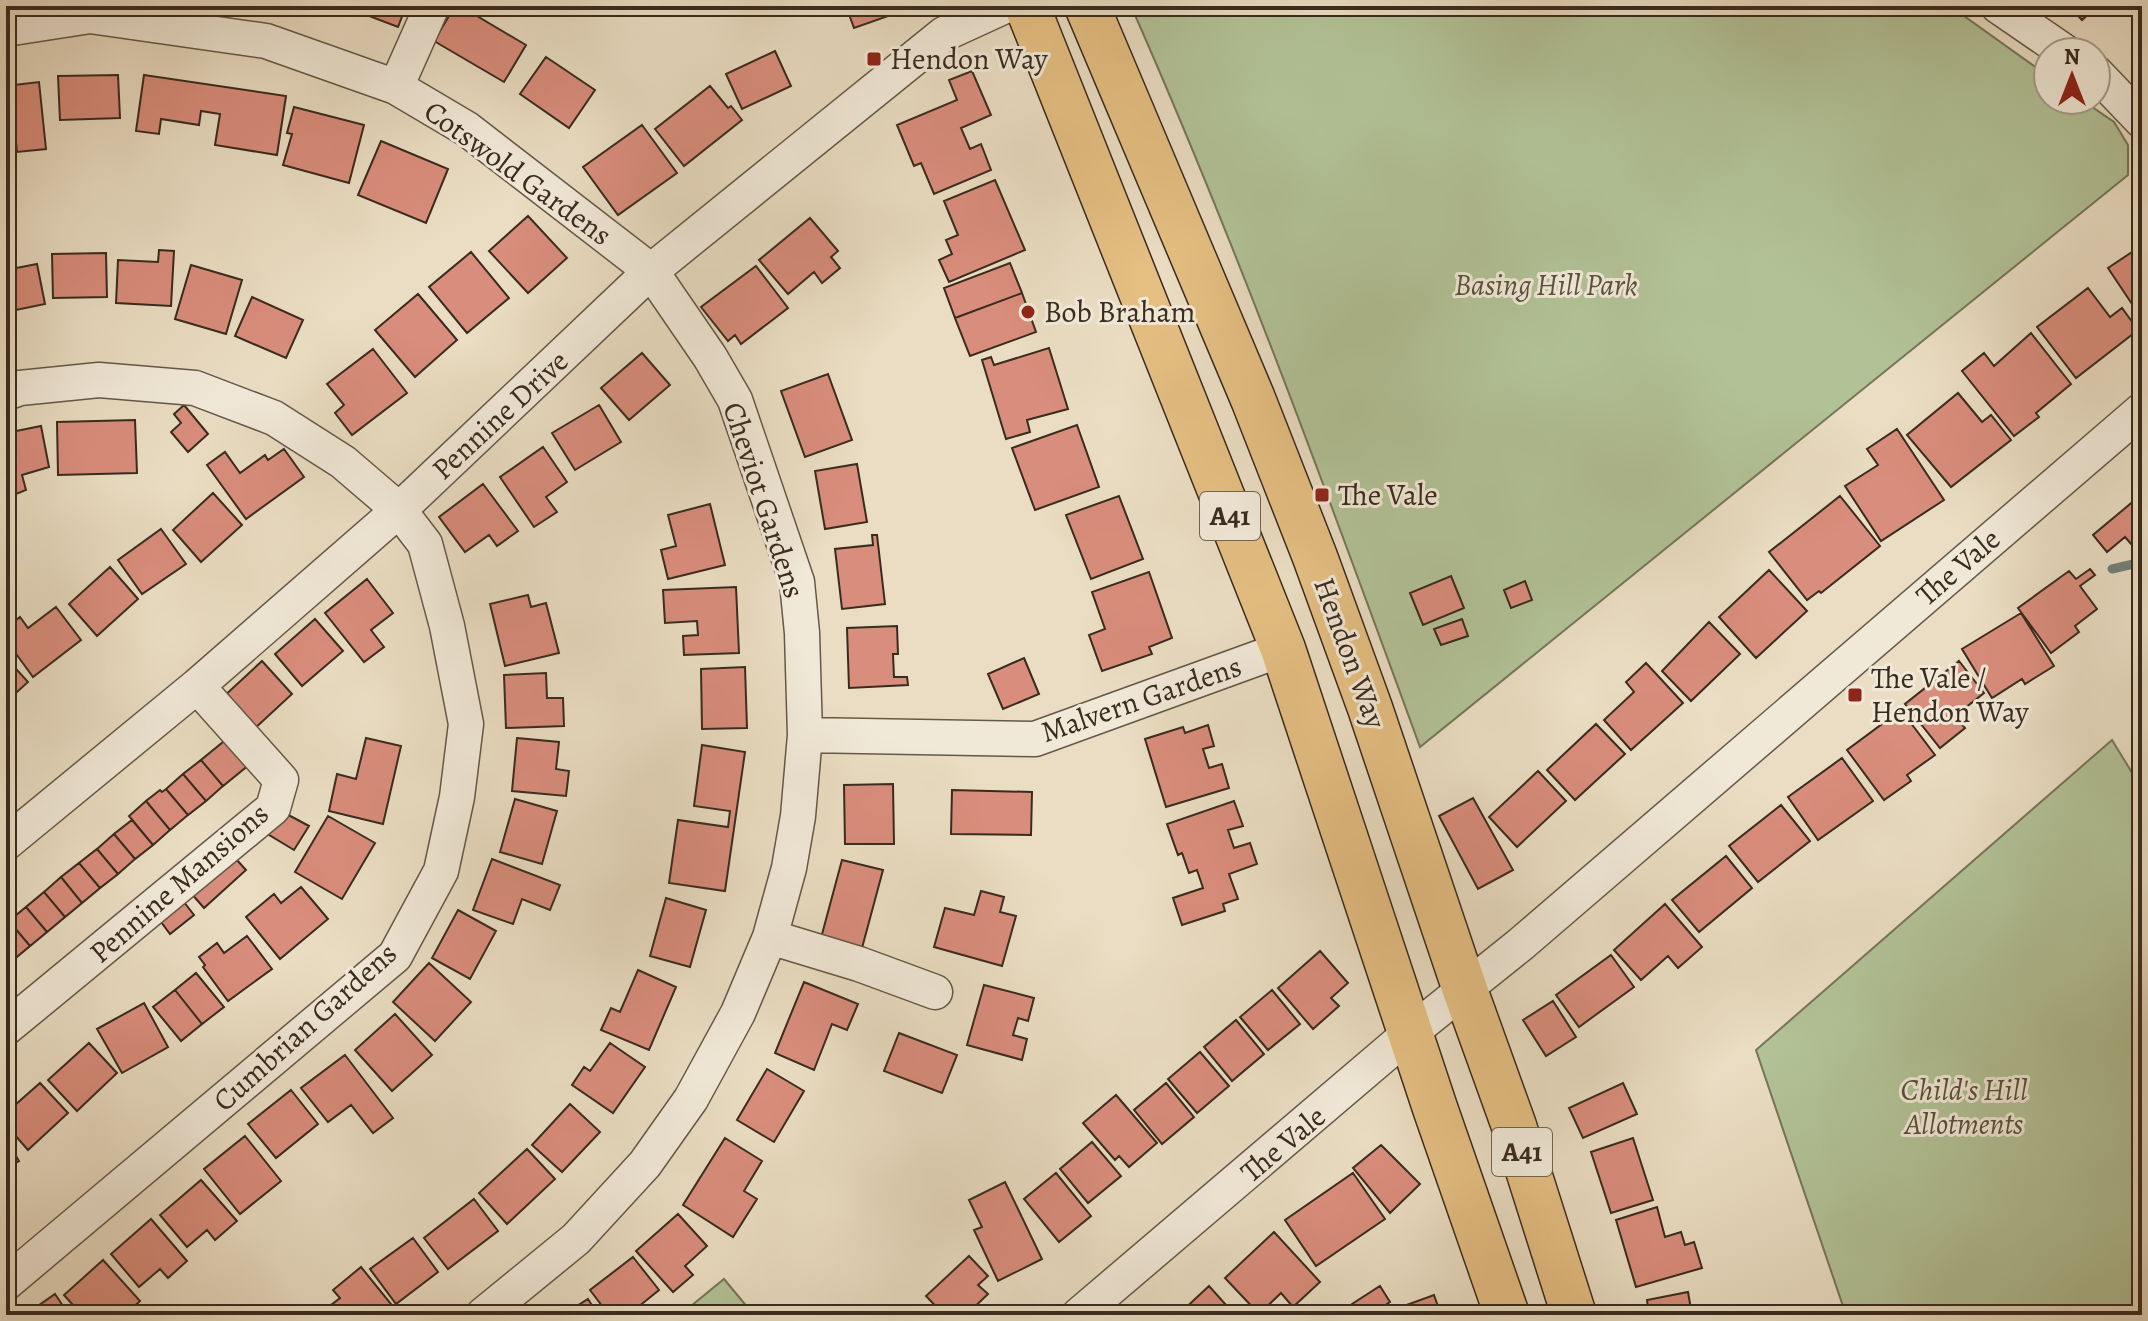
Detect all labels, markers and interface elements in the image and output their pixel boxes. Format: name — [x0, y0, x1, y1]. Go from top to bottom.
north arrow — [2032, 36, 2112, 116]
place label: Hendon Way — [890, 39, 1048, 79]
text: N — [2064, 42, 2080, 72]
marker: Hendon Way — [865, 50, 883, 68]
street label: Cotswold Gardens — [416, 91, 620, 255]
park label: Basing Hill Park — [1454, 265, 1638, 305]
place label: Bob Braham — [1044, 292, 1196, 332]
marker: Bob Braham — [1019, 303, 1037, 321]
street label: Pennine Drive — [423, 341, 577, 489]
street label: Cheviot Gardens — [713, 397, 815, 603]
place label: The Vale — [1338, 475, 1438, 515]
marker: The Vale — [1313, 486, 1331, 504]
road number: A41 — [1200, 492, 1260, 540]
street label: The Vale — [1907, 519, 2009, 615]
street label: Hendon Way — [1304, 572, 1396, 735]
street label: Malvern Gardens — [1035, 646, 1247, 752]
place label: The Vale / Hendon Way — [1871, 658, 2029, 732]
marker: The Vale / Hendon Way — [1846, 686, 1864, 704]
street label: Pennine Mansions — [81, 794, 277, 972]
street label: Cumbrian Gardens — [205, 934, 405, 1120]
park label: Child's Hill Allotments — [1901, 1070, 2028, 1144]
street label: The Vale — [1232, 1097, 1334, 1191]
road number: A41 — [1492, 1128, 1552, 1176]

